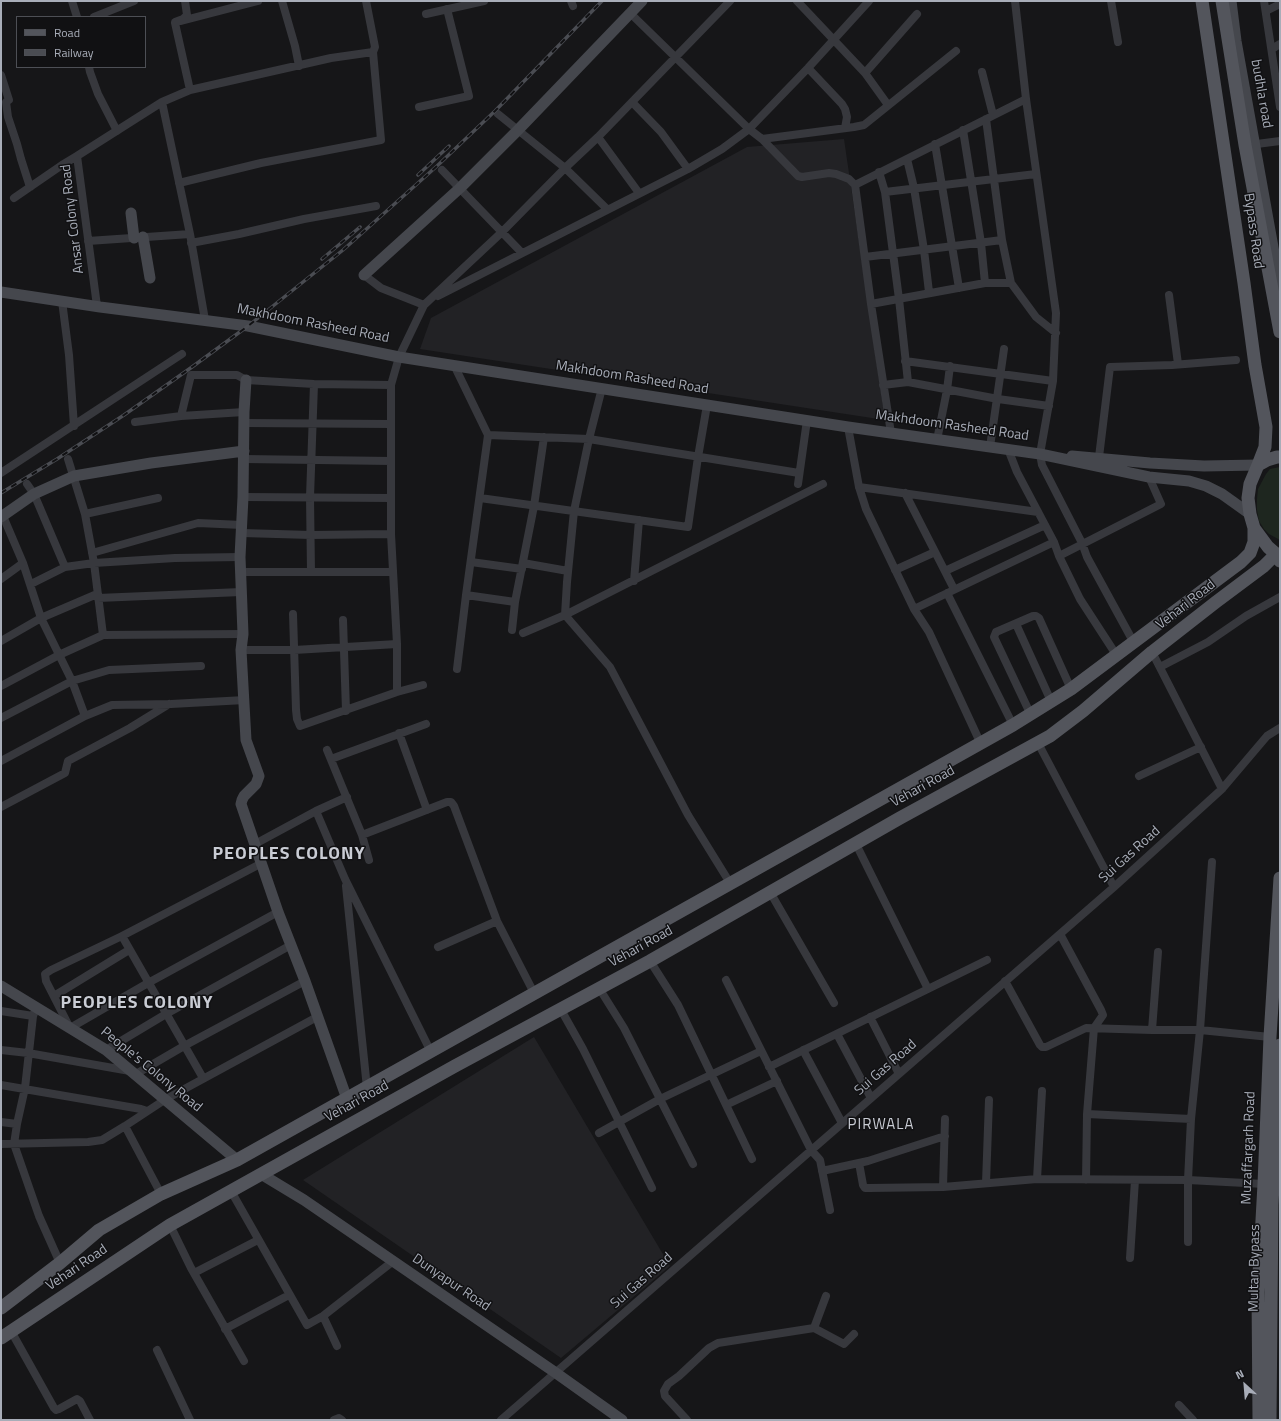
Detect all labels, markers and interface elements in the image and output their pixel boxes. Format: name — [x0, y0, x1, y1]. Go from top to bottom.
legend — [16, 16, 146, 68]
text: Road — [54, 23, 80, 42]
text: Railway — [54, 43, 94, 62]
street label: budhla road — [1247, 58, 1275, 130]
street label: Ansar Colony Road — [58, 163, 88, 275]
street label: Bypass Road — [1239, 192, 1267, 270]
street label: Makhdoom Rasheed Road — [236, 301, 390, 347]
street label: Makhdoom Rasheed Road — [554, 358, 710, 398]
street label: Makhdoom Rasheed Road — [874, 407, 1030, 445]
street label: Vehari Road — [1153, 577, 1219, 633]
street label: Vehari Road — [888, 763, 958, 811]
street label: Sui Gas Road — [1096, 823, 1164, 887]
district label: PEOPLES COLONY — [212, 844, 366, 866]
street label: Vehari Road — [606, 923, 676, 971]
district label: PEOPLES COLONY — [60, 993, 214, 1015]
street label: People's Colony Road — [97, 1024, 205, 1116]
street label: Sui Gas Road — [852, 1036, 920, 1100]
street label: Vehari Road — [322, 1078, 392, 1126]
street label: Muzaffargarh Road — [1239, 1091, 1259, 1205]
district label: PIRWALA — [848, 1116, 914, 1134]
street label: Multan Bypass — [1246, 1224, 1264, 1312]
street label: Vehari Road — [43, 1241, 111, 1295]
street label: Sui Gas Road — [608, 1249, 676, 1313]
street label: Dunyapur Road — [409, 1251, 493, 1315]
north arrow — [1225, 1365, 1265, 1405]
text: N — [1233, 1365, 1247, 1383]

